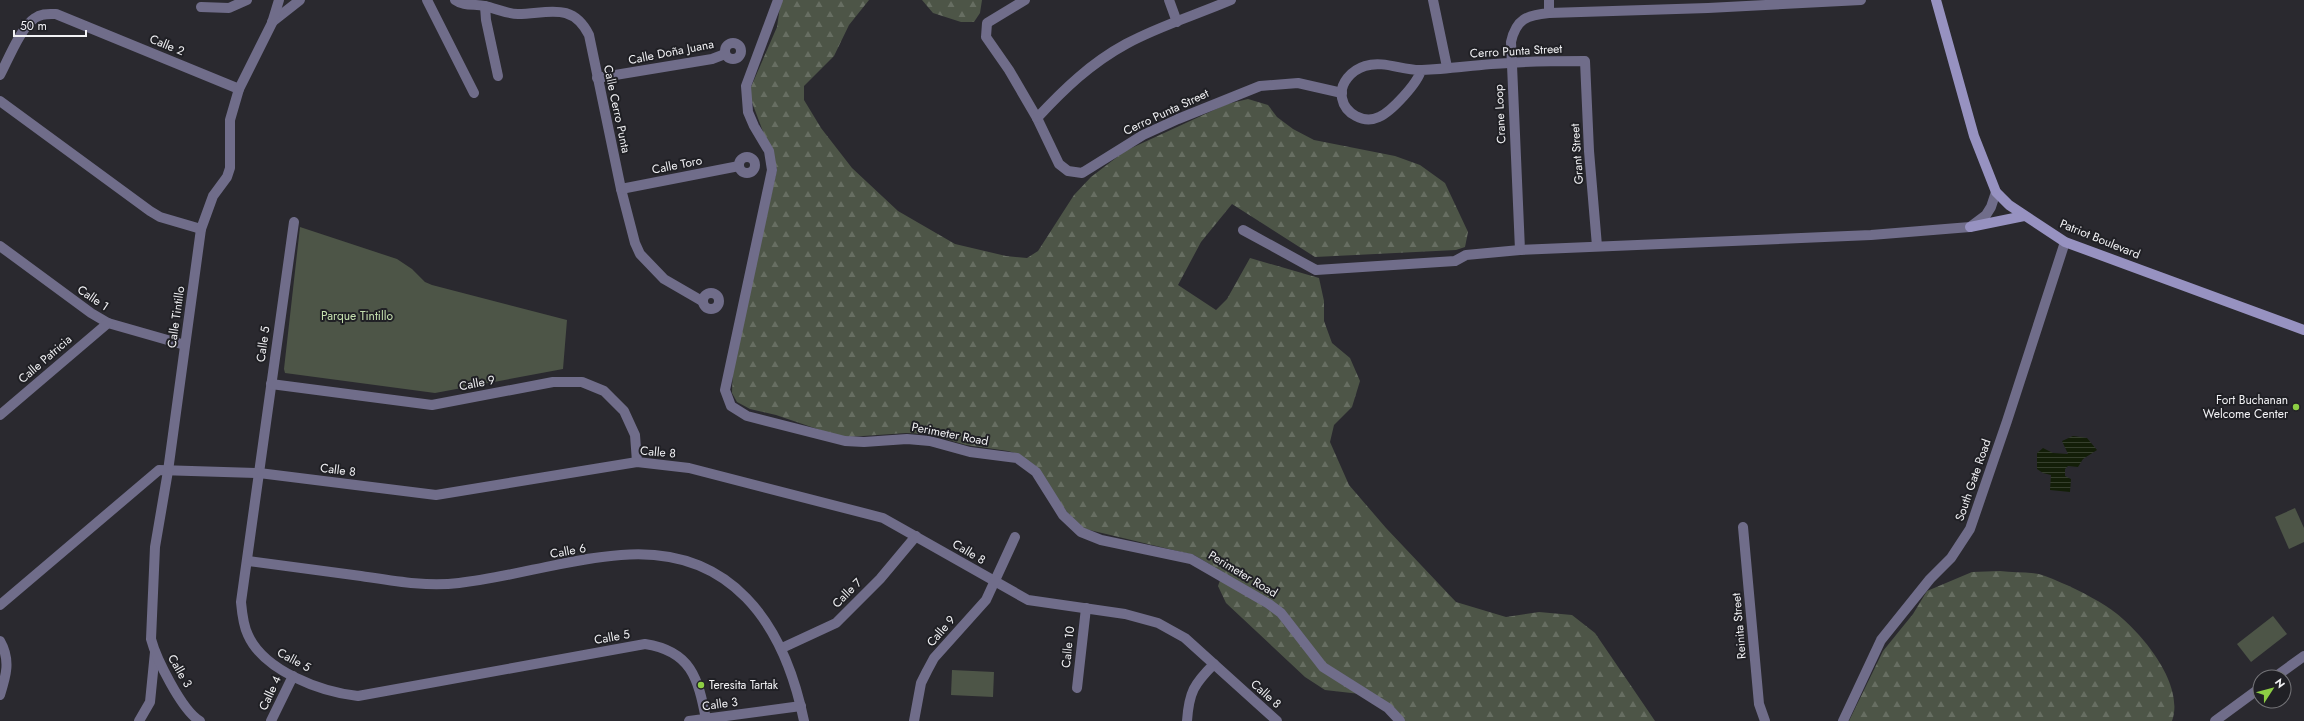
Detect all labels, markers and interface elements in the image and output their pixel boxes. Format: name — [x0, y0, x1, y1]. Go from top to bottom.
scale bar — [14, 12, 86, 38]
text: 50 m — [20, 17, 47, 35]
street label: Calle 2 — [147, 30, 187, 60]
street label: Calle Doña Juana — [627, 35, 715, 69]
street label: Cerro Punta Street — [1469, 40, 1563, 62]
street label: Calle Cerro Punta — [599, 63, 635, 155]
street label: Cerro Punta Street — [1120, 84, 1212, 140]
street label: Crane Loop — [1489, 84, 1511, 144]
street label: Grant Street — [1566, 123, 1588, 185]
street label: Calle Toro — [650, 151, 704, 179]
street label: Patriot Boulevard — [2057, 215, 2143, 263]
street label: Calle 1 — [74, 281, 112, 315]
street label: Calle Tintillo — [163, 284, 189, 349]
park label: Parque Tintillo — [321, 307, 393, 325]
street label: Calle 5 — [252, 325, 274, 363]
street label: Calle Patricia — [14, 330, 76, 387]
street label: Calle 9 — [458, 371, 497, 395]
place label: Fort Buchanan Welcome Center — [2203, 391, 2289, 423]
marker: Fort Buchanan Welcome Center — [2291, 402, 2301, 412]
street label: Perimeter Road — [910, 418, 990, 450]
street label: South Gate Road — [1951, 436, 1995, 524]
street label: Calle 8 — [639, 441, 677, 463]
street label: Calle 8 — [319, 459, 357, 481]
street label: Calle 8 — [949, 535, 989, 569]
street label: Calle 6 — [549, 539, 587, 563]
street label: Perimeter Road — [1205, 546, 1281, 602]
street label: Calle 7 — [828, 574, 866, 612]
street label: Reinita Street — [1727, 592, 1751, 660]
street label: Calle 9 — [922, 611, 960, 651]
street label: Calle 5 — [593, 625, 632, 649]
street label: Calle 10 — [1057, 625, 1079, 669]
street label: Calle 5 — [274, 644, 314, 677]
street label: Calle 3 — [163, 651, 197, 691]
north arrow — [2252, 669, 2292, 709]
street label: Calle 4 — [254, 673, 286, 713]
street label: Calle 8 — [1247, 675, 1285, 713]
text: N — [2271, 675, 2289, 691]
place label: Teresita Tartak — [709, 676, 779, 694]
marker: Teresita Tartak — [696, 680, 706, 690]
street label: Calle 3 — [701, 693, 739, 715]

